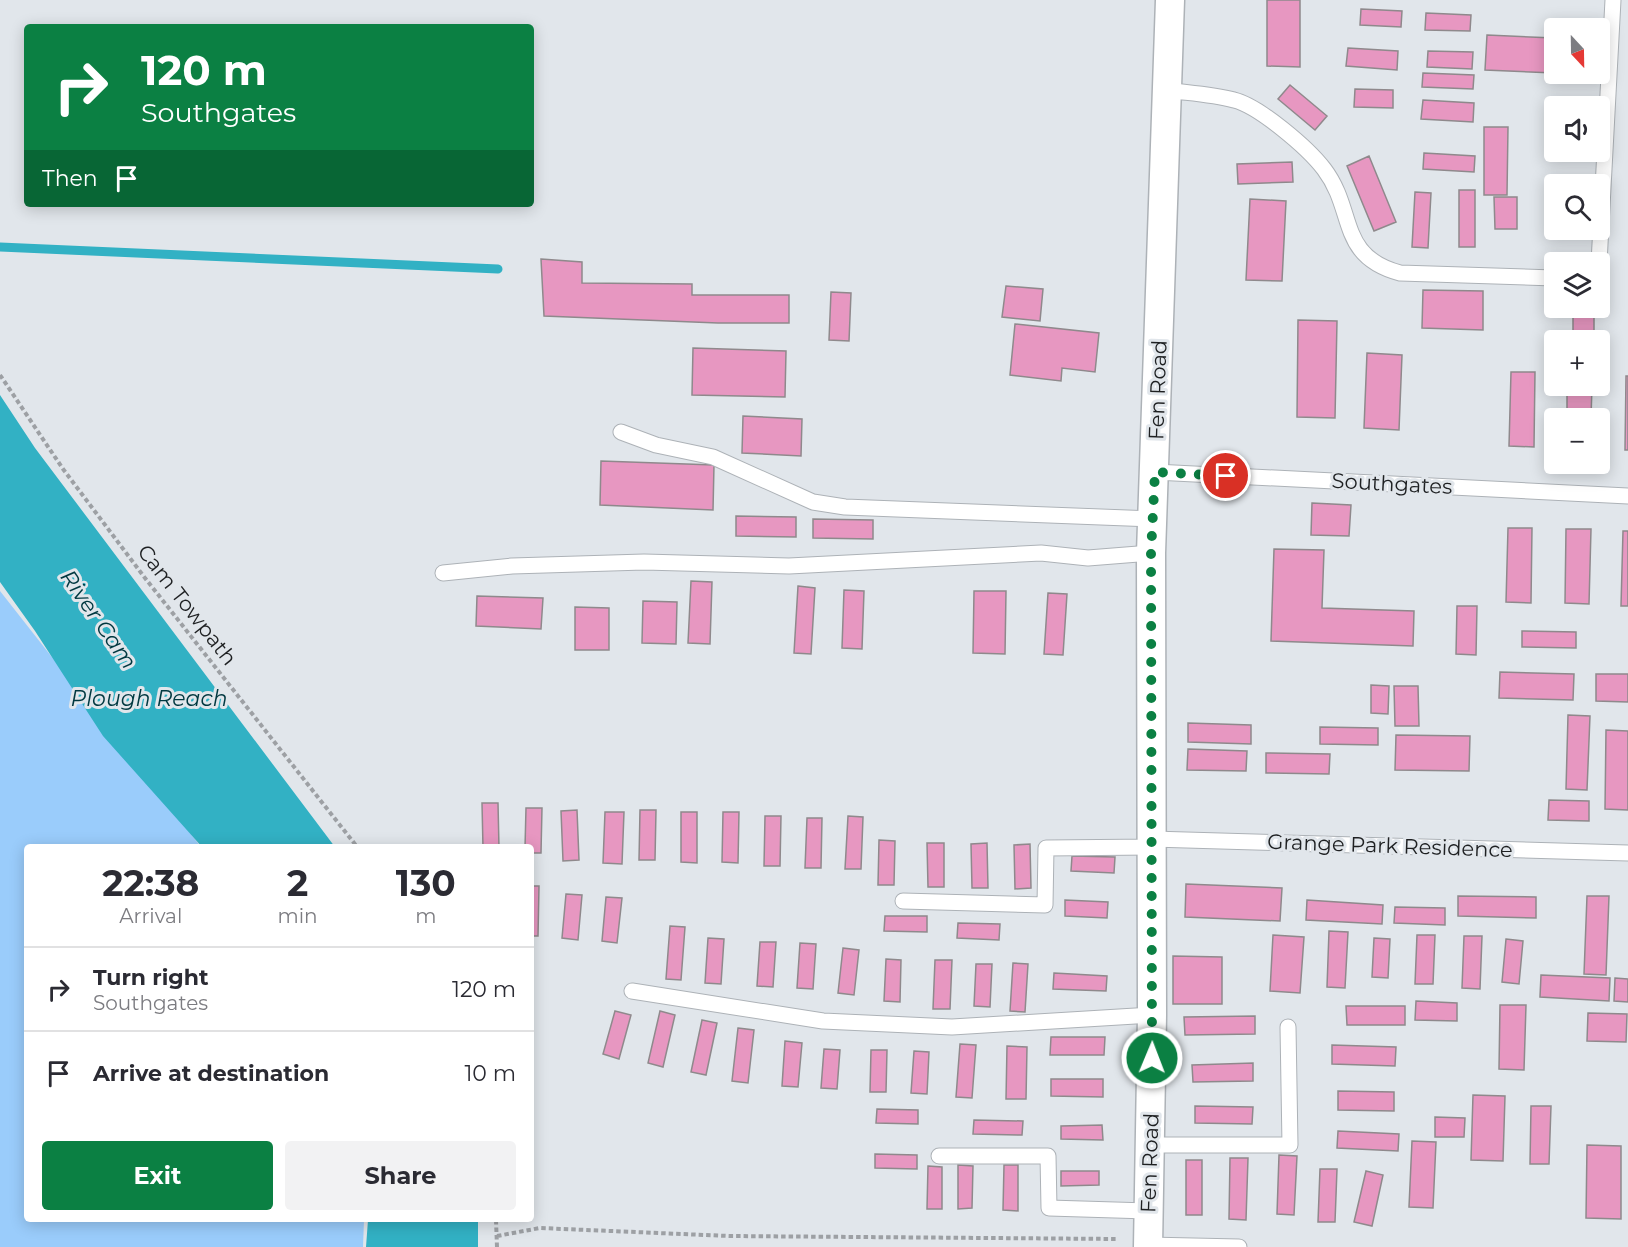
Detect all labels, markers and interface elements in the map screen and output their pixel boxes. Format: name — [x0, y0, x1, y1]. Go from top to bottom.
north arrow — [1544, 18, 1610, 84]
map controls — [1544, 18, 1610, 474]
text: 120 m — [141, 44, 267, 96]
icon: right — [42, 48, 120, 126]
text: Southgates — [141, 96, 296, 129]
button: sound — [1544, 96, 1610, 162]
icon: arrive — [110, 162, 143, 195]
text: Then — [42, 165, 98, 192]
button: search — [1544, 174, 1610, 240]
button: layers — [1544, 252, 1610, 318]
button: + — [1544, 330, 1610, 396]
street label: Fen Road — [1143, 339, 1172, 440]
button: − — [1544, 408, 1610, 474]
pin — [1200, 450, 1251, 501]
icon: arrive — [1209, 459, 1242, 492]
street label: Southgates — [1331, 468, 1453, 499]
street label: Cam Towpath — [132, 539, 242, 670]
water label: River Cam — [55, 564, 143, 674]
water label: Plough Reach — [70, 685, 228, 712]
street label: Grange Park Residence — [1267, 829, 1513, 862]
text: 22:38 — [102, 861, 199, 905]
text: 2 — [287, 861, 308, 905]
text: 130 — [396, 861, 456, 905]
text: Arrival — [119, 904, 182, 928]
text: min — [277, 904, 318, 928]
text: m — [415, 904, 436, 928]
text: Turn right — [93, 964, 208, 991]
icon: right — [42, 973, 75, 1006]
text: 120 m — [452, 976, 516, 1003]
text: Southgates — [93, 991, 208, 1015]
position arrow — [1120, 1026, 1184, 1090]
icon: arrive — [42, 1057, 75, 1090]
text: Arrive at destination — [93, 1060, 329, 1087]
text: 10 m — [464, 1060, 516, 1087]
street label: Fen Road — [1135, 1112, 1164, 1213]
button: Exit — [42, 1141, 273, 1210]
button: Share — [285, 1141, 516, 1210]

